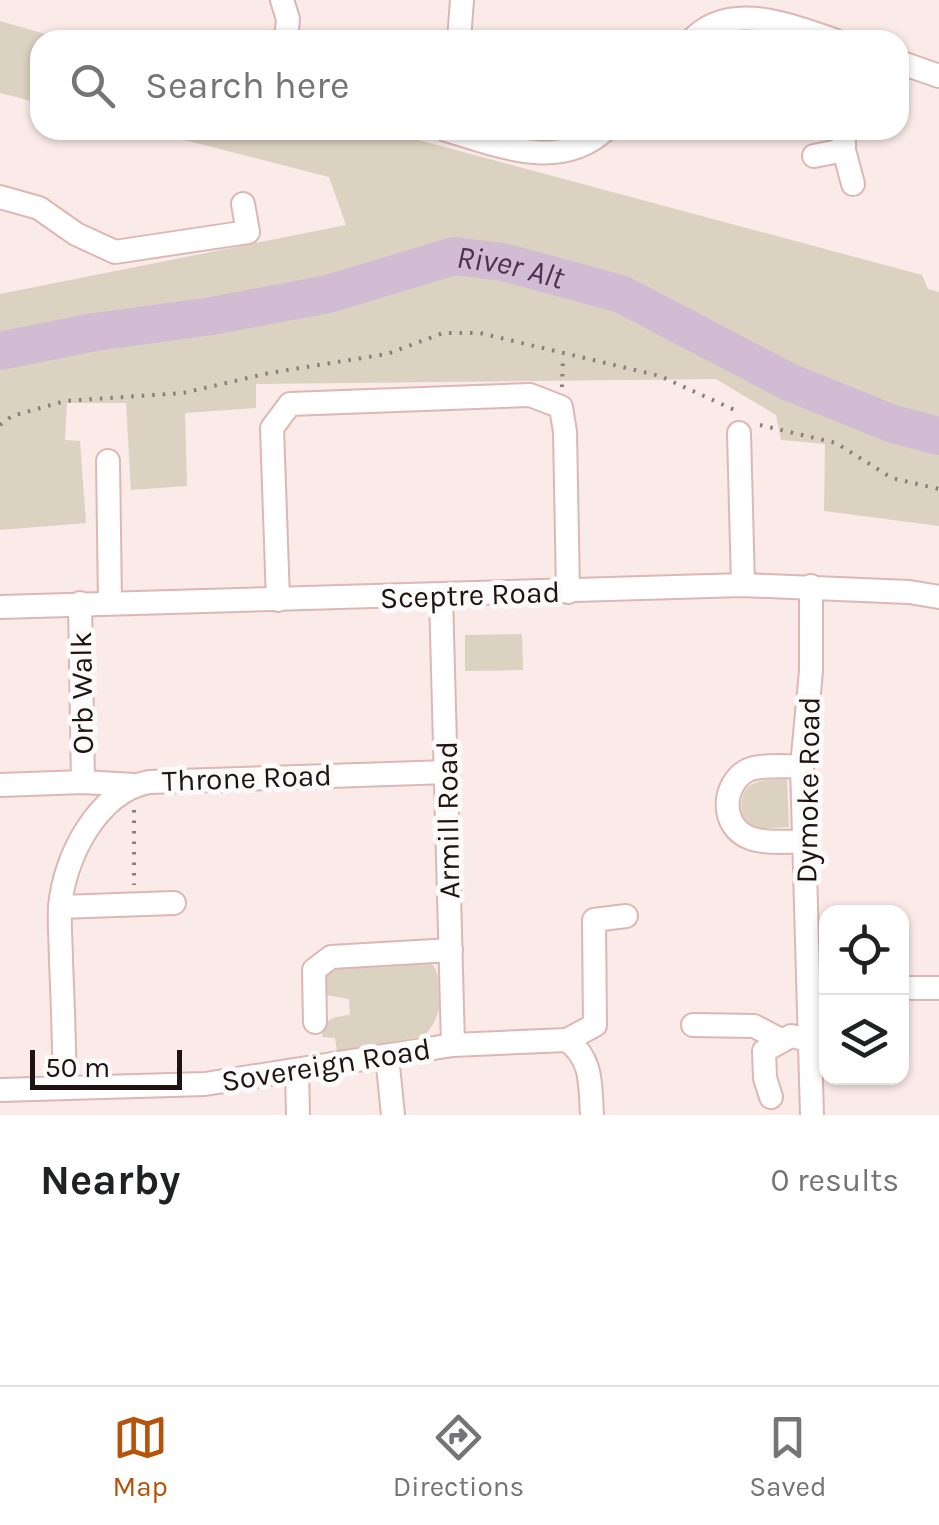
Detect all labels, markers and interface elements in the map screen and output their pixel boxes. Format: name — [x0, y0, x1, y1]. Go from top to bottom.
search box — [30, 30, 909, 140]
icon: search — [65, 58, 120, 113]
text: Search here — [145, 63, 349, 108]
water label: River Alt — [455, 238, 569, 297]
street label: Sceptre Road — [379, 574, 561, 616]
street label: Orb Walk — [63, 631, 101, 755]
street label: Dymoke Road — [788, 696, 828, 884]
street label: Armill Road — [429, 741, 467, 899]
street label: Throne Road — [161, 757, 333, 799]
map controls — [819, 905, 909, 1085]
button: locate — [819, 905, 909, 995]
button: layers — [819, 995, 909, 1085]
street label: Sovereign Road — [219, 1031, 433, 1099]
scale bar — [30, 1045, 182, 1090]
text: 50 m — [45, 1051, 110, 1084]
text: Nearby — [40, 1155, 180, 1205]
text: 0 results — [770, 1162, 899, 1199]
tab: Map — [112, 1410, 168, 1503]
tab: Directions — [393, 1410, 524, 1503]
tab: Saved — [749, 1410, 827, 1503]

